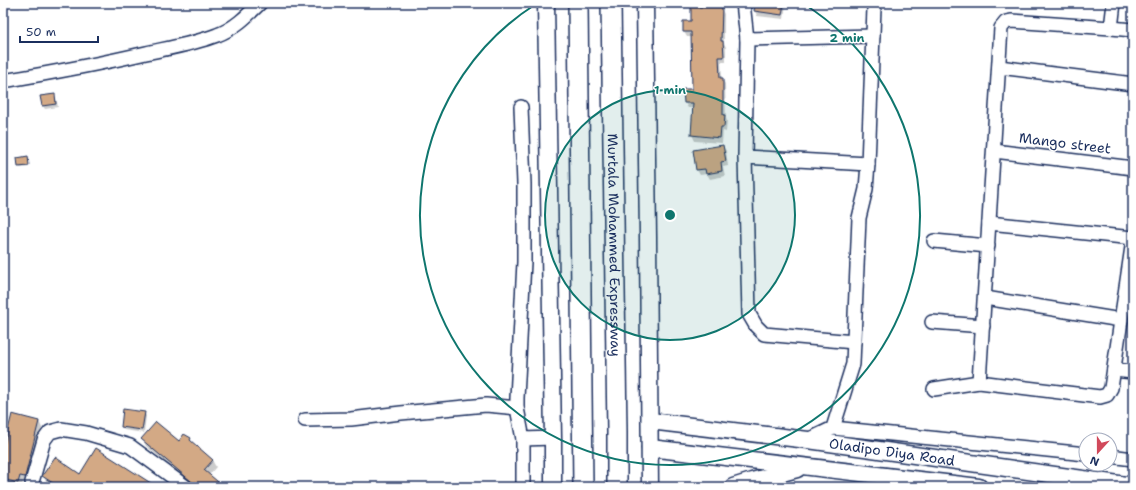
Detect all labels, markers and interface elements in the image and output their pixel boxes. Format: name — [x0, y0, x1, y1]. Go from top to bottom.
scale bar — [20, 18, 98, 44]
text: 50 m — [26, 24, 56, 40]
text: 2 min — [830, 30, 865, 46]
text: 1 min — [654, 82, 686, 98]
street label: Mango street — [1018, 128, 1112, 158]
street label: Murtala Mohammed Expressway — [604, 133, 625, 357]
centre of rings — [663, 208, 677, 222]
north arrow — [1078, 432, 1118, 472]
street label: Oladipo Diya Road — [828, 434, 956, 470]
text: N — [1088, 452, 1101, 469]

